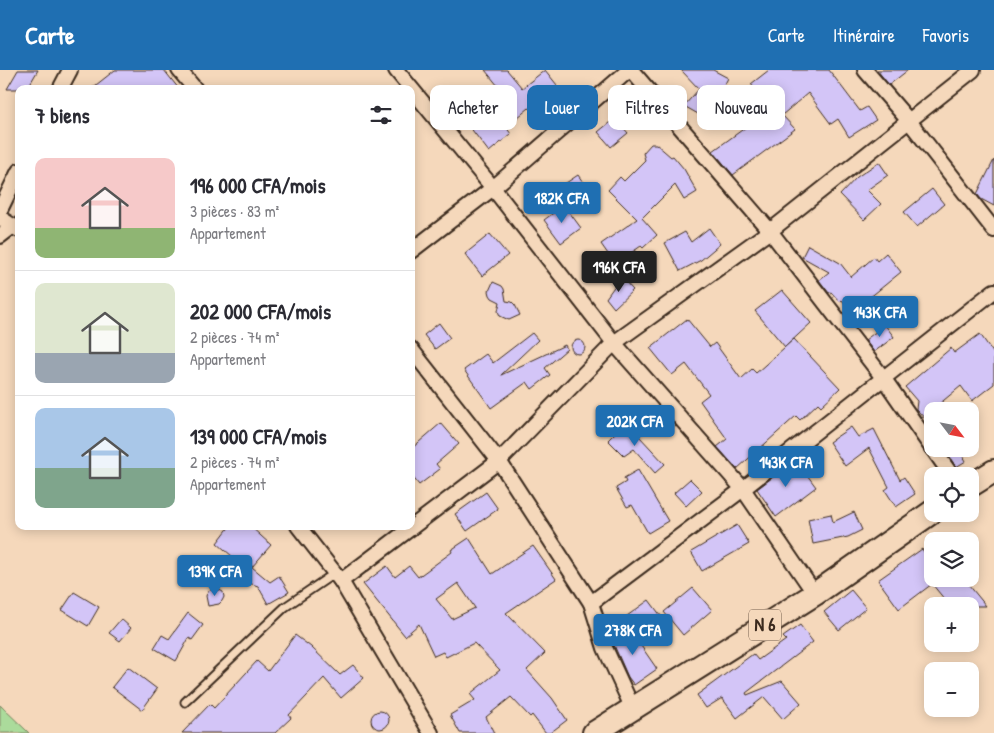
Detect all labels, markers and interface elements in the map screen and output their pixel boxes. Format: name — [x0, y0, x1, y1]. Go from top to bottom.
text: Carte — [25, 19, 75, 51]
text: Carte — [768, 23, 805, 48]
text: Itinéraire — [833, 23, 895, 48]
text: Favoris — [923, 23, 969, 48]
chip: Acheter — [430, 85, 517, 130]
chip: Louer — [527, 85, 598, 130]
chip: Filtres — [608, 85, 687, 130]
chip: Nouveau — [697, 85, 785, 130]
text: 7 biens — [35, 101, 90, 130]
icon: filters — [367, 101, 395, 129]
text: 196 000 CFA/mois — [190, 171, 326, 200]
icon: home — [75, 178, 135, 238]
pin: 182K CFA — [510, 182, 614, 224]
text: 182K CFA — [535, 187, 589, 209]
text: 3 pièces · 83 m² — [190, 200, 279, 222]
text: Appartement — [190, 222, 266, 244]
pin: 196K CFA — [567, 250, 671, 293]
text: 196K CFA — [593, 256, 645, 278]
pin: 143K CFA — [828, 296, 932, 338]
text: 202 000 CFA/mois — [190, 297, 331, 326]
text: 143K CFA — [853, 301, 907, 323]
icon: home — [75, 303, 135, 363]
text: 2 pièces · 74 m² — [190, 326, 279, 348]
text: Appartement — [190, 348, 266, 370]
north arrow — [924, 402, 979, 458]
map controls — [924, 402, 979, 717]
pin: 202K CFA — [583, 404, 687, 447]
text: 202K CFA — [607, 410, 663, 432]
text: 139 000 CFA/mois — [190, 422, 327, 451]
icon: home — [75, 428, 135, 488]
pin: 143K CFA — [734, 446, 838, 488]
text: 2 pièces · 74 m² — [190, 451, 279, 473]
text: 143K CFA — [759, 451, 813, 473]
button: locate — [924, 467, 979, 522]
text: Appartement — [190, 473, 266, 495]
button: layers — [924, 532, 979, 587]
pin: 139K CFA — [163, 554, 267, 597]
text: 139K CFA — [188, 560, 242, 582]
button: + — [924, 597, 979, 652]
road number: N 6 — [749, 610, 781, 640]
pin: 278K CFA — [581, 614, 685, 656]
text: 278K CFA — [605, 619, 661, 641]
button: − — [924, 662, 979, 717]

